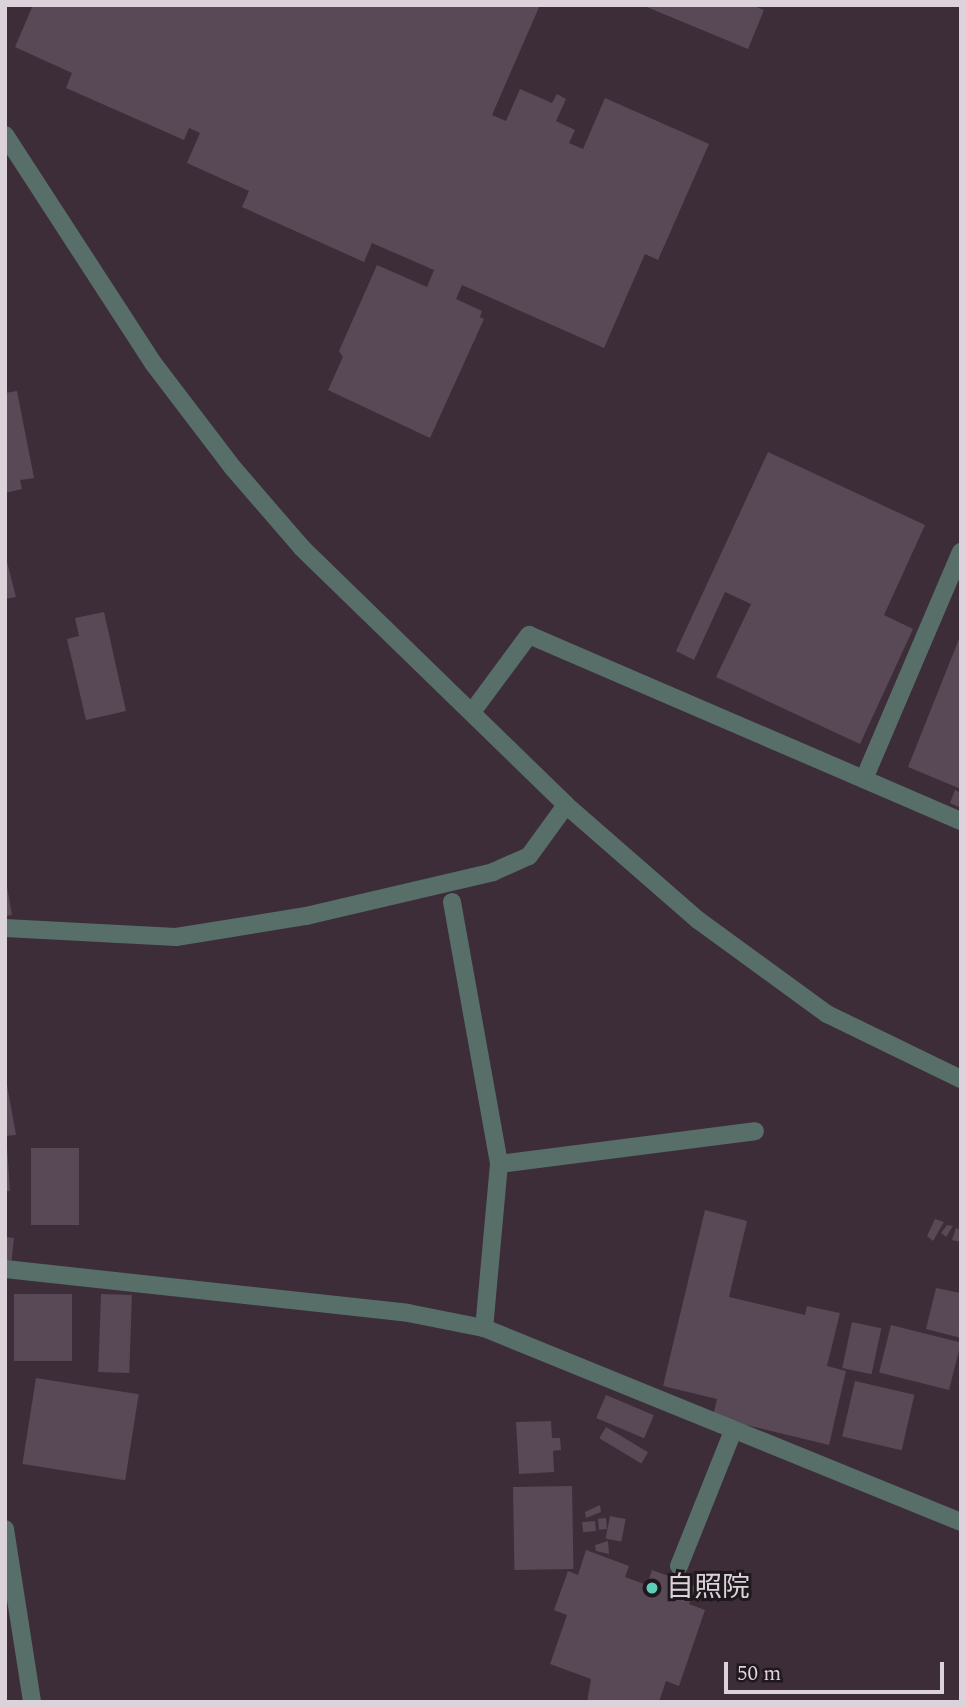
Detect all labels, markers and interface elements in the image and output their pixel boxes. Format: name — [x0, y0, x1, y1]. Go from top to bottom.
place label: 自照院 — [666, 1571, 750, 1605]
marker: 自照院 — [644, 1580, 660, 1596]
scale bar — [728, 1648, 948, 1692]
text: 50 m — [737, 1658, 781, 1690]

